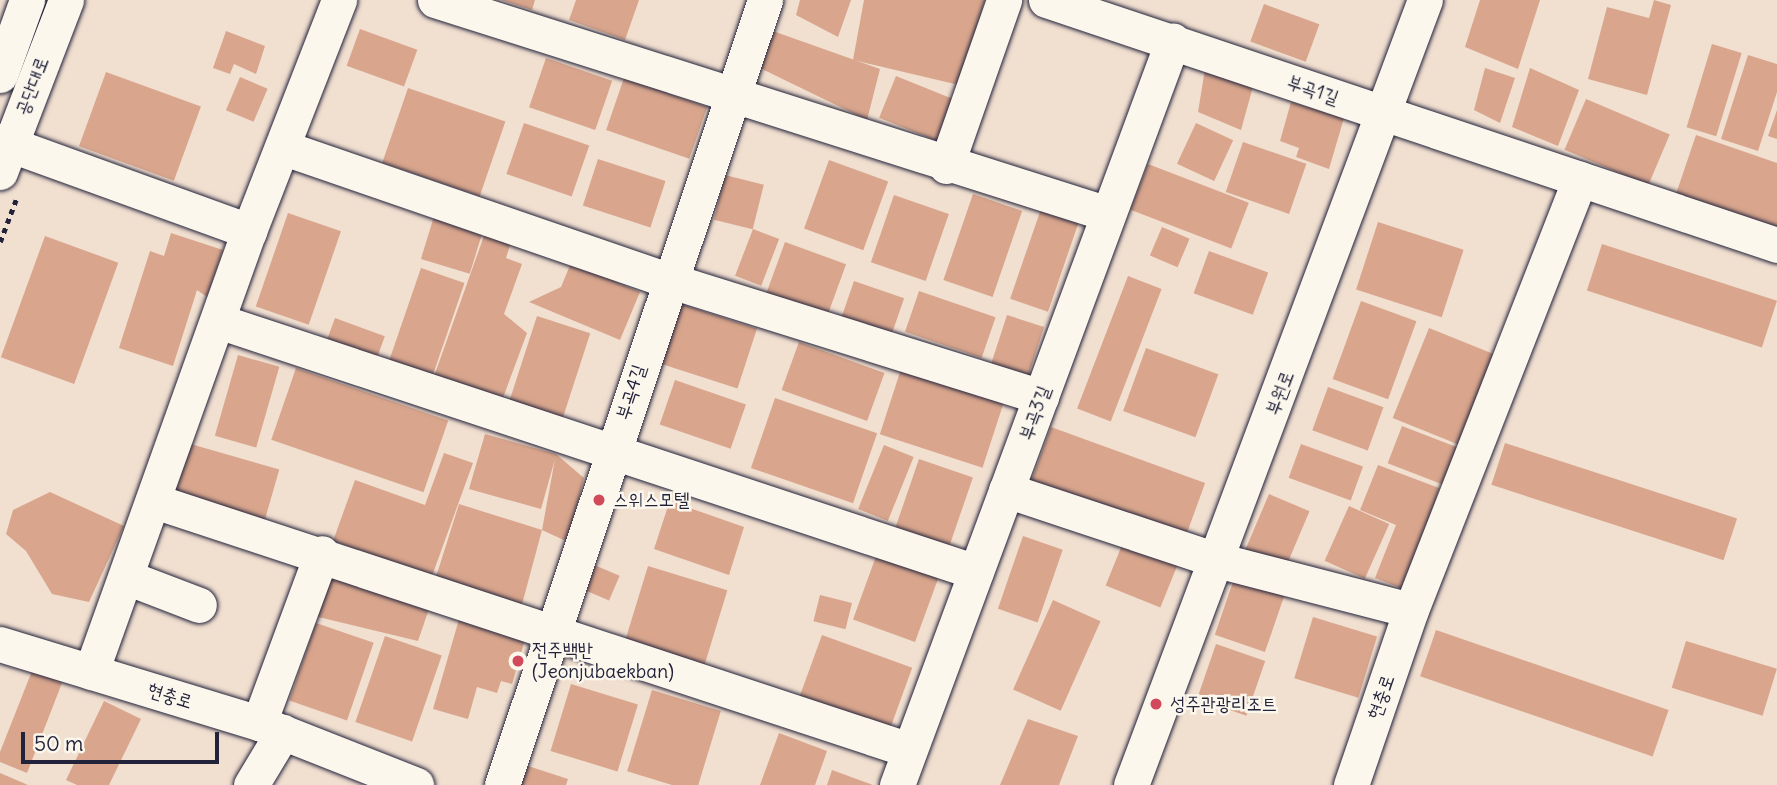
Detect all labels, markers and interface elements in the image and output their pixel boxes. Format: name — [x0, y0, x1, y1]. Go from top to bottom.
street label: 공단대로 — [10, 53, 54, 119]
street label: 부곡1길 — [1284, 71, 1342, 109]
street label: 부곡4길 — [611, 361, 651, 423]
street label: 부원로 — [1261, 368, 1299, 418]
street label: 부곡3길 — [1015, 382, 1055, 444]
place label: 스위스모텔 — [613, 489, 689, 511]
marker: 스위스모텔 — [591, 492, 607, 508]
place label: 전주백반 (Jeonjubaekban) — [532, 639, 673, 683]
marker: 전주백반 (Jeonjubaekban) — [510, 653, 526, 669]
street label: 현충로 — [1363, 672, 1399, 722]
street label: 현충로 — [145, 678, 195, 714]
place label: 성주관광리조트 — [1170, 693, 1277, 715]
marker: 성주관광리조트 — [1148, 696, 1164, 712]
scale bar — [24, 718, 222, 762]
text: 50 m — [34, 730, 83, 757]

